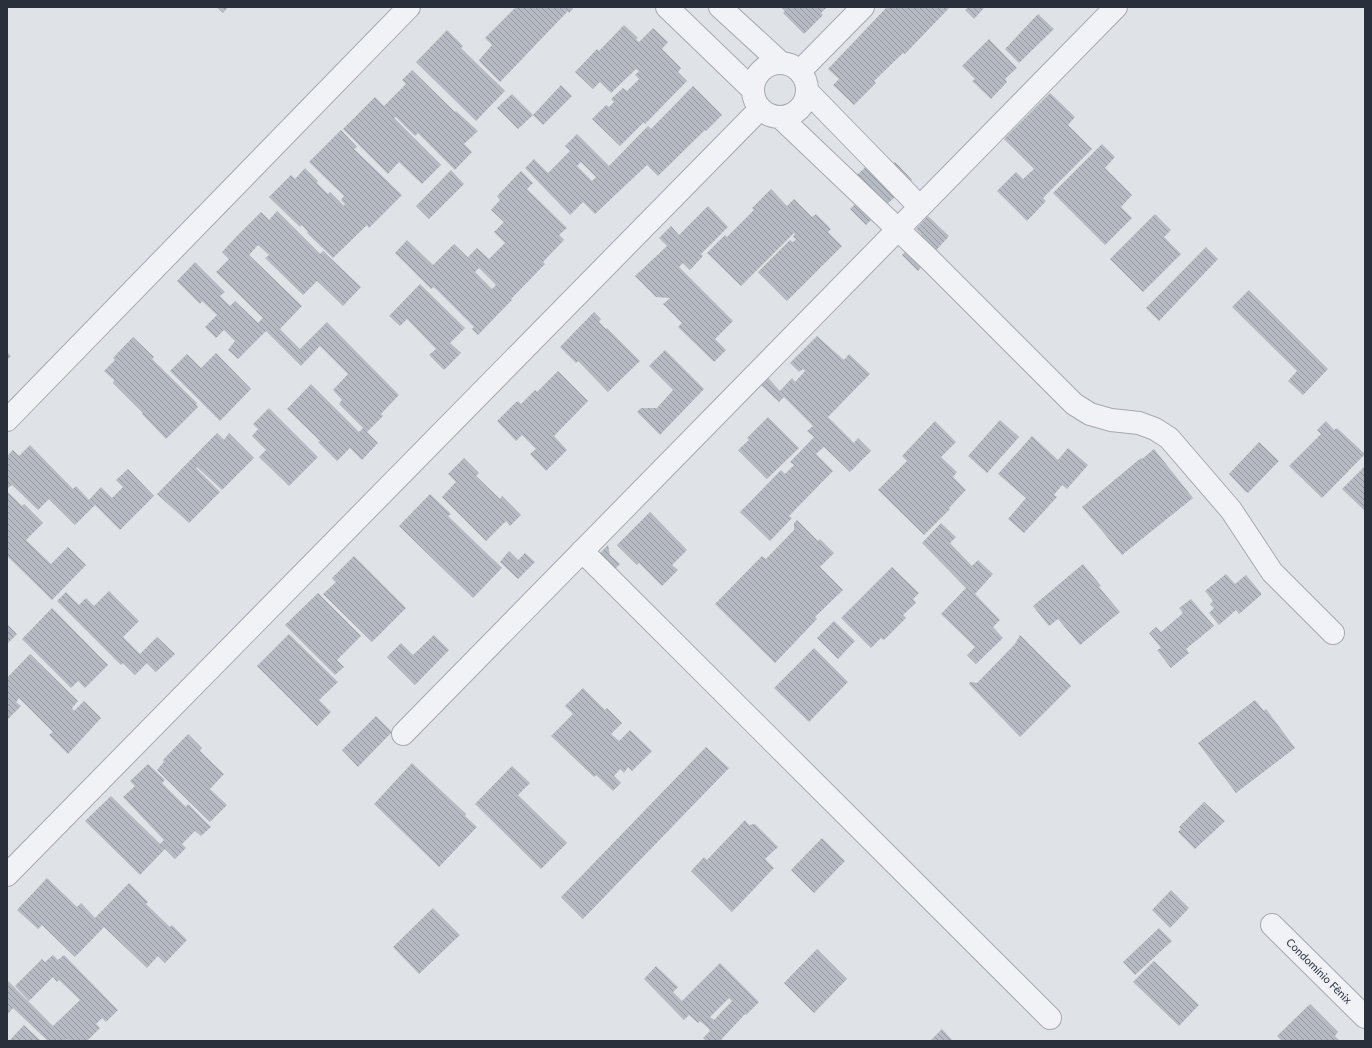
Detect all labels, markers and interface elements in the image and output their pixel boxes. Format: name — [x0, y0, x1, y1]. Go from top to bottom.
street label: Condomínio Fênix — [1284, 935, 1355, 1006]

